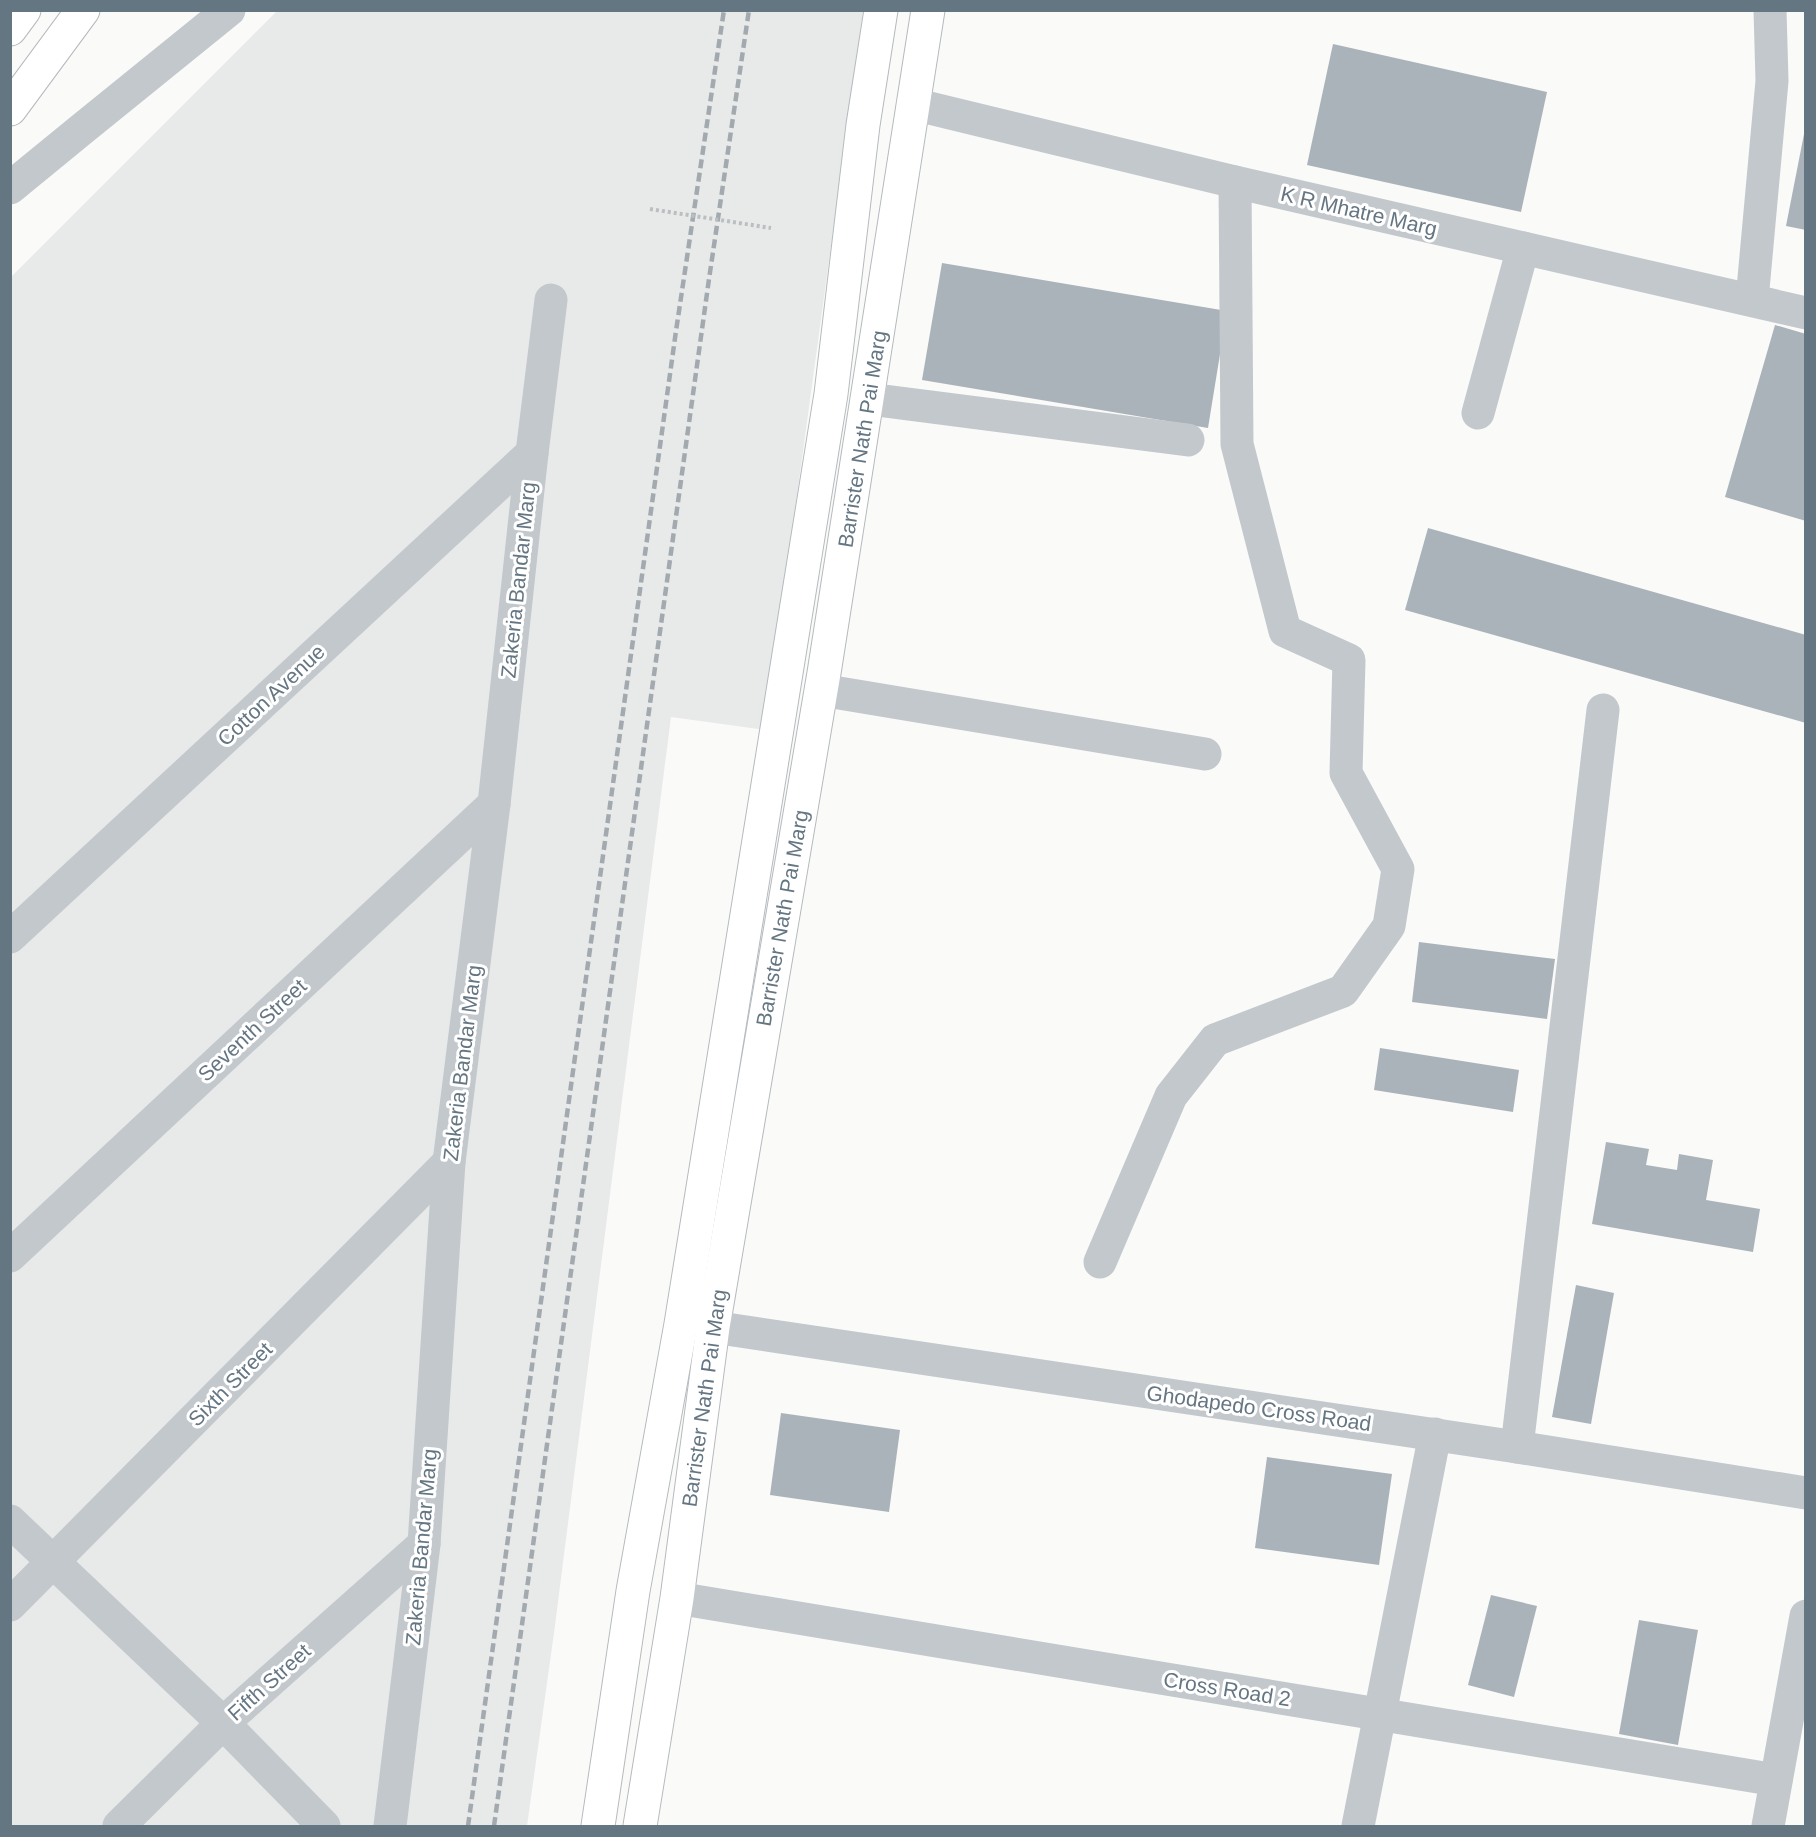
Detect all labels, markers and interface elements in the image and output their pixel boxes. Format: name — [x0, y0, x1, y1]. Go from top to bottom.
street label: K R Mhatre Marg — [1279, 182, 1439, 240]
street label: Barrister Nath Pai Marg — [833, 329, 891, 549]
street label: Zakeria Bandar Marg — [496, 481, 540, 679]
street label: Cotton Avenue — [213, 640, 329, 750]
street label: Barrister Nath Pai Marg — [752, 808, 812, 1028]
street label: Zakeria Bandar Marg — [439, 964, 485, 1162]
street label: Seventh Street — [193, 974, 311, 1086]
street label: Barrister Nath Pai Marg — [677, 1288, 731, 1508]
street label: Sixth Street — [183, 1337, 277, 1431]
street label: Ghodapedo Cross Road — [1145, 1381, 1373, 1435]
street label: Zakeria Bandar Marg — [401, 1448, 441, 1646]
street label: Fifth Street — [223, 1639, 315, 1725]
street label: Cross Road 2 — [1162, 1668, 1292, 1710]

